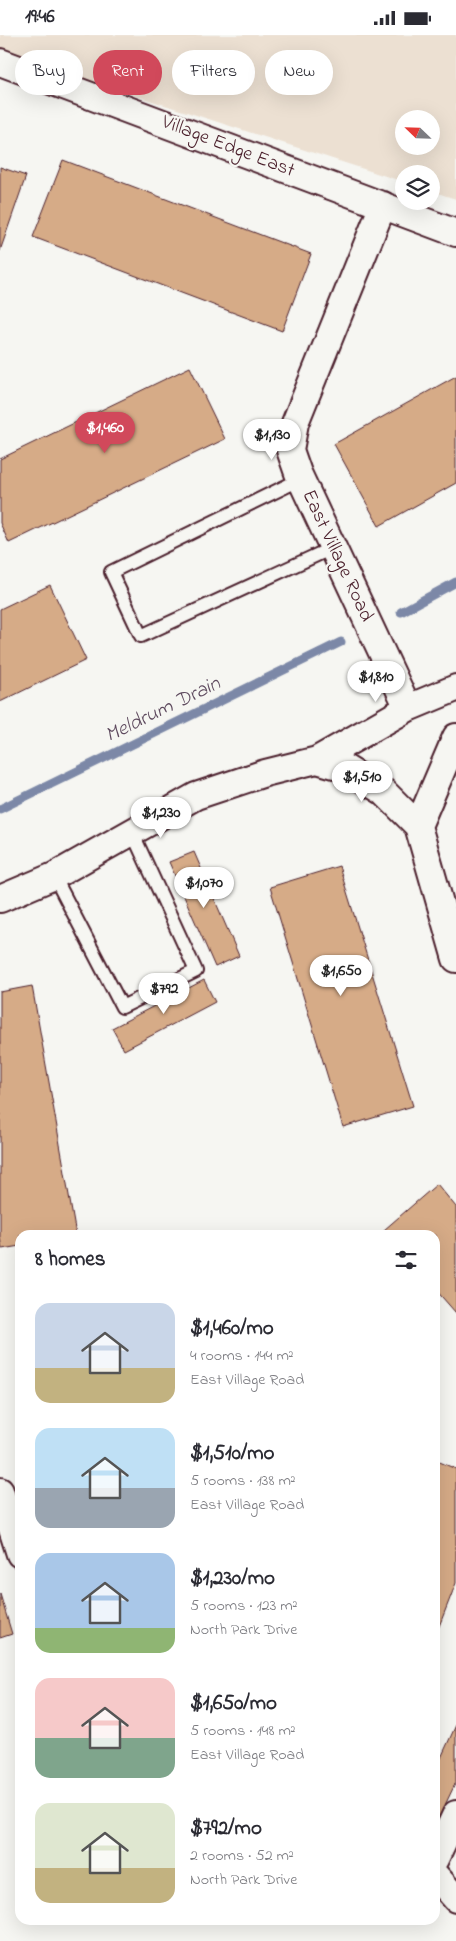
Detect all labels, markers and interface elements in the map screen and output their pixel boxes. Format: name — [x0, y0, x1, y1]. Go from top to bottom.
text: 19:46 — [25, 4, 55, 31]
chip: Buy — [15, 50, 83, 95]
chip: Rent — [93, 50, 162, 95]
chip: Filters — [172, 50, 255, 95]
chip: New — [265, 50, 333, 95]
street label: Village Edge East — [156, 108, 299, 187]
north arrow — [395, 110, 440, 155]
map controls — [395, 110, 440, 210]
button: layers — [395, 165, 440, 210]
pin: $1,460 — [64, 411, 146, 454]
text: $1,460 — [86, 416, 124, 440]
pin: $1,130 — [231, 419, 313, 461]
text: $1,130 — [254, 423, 290, 447]
street label: East Village Road — [293, 485, 380, 627]
pin: $1,810 — [335, 661, 417, 703]
text: $1,810 — [358, 665, 394, 689]
water label: Meldrum Drain — [100, 669, 226, 751]
pin: $1,510 — [321, 761, 403, 803]
text: $1,510 — [343, 765, 381, 789]
pin: $1,230 — [120, 797, 202, 839]
text: $1,230 — [142, 801, 181, 825]
pin: $1,070 — [163, 867, 245, 909]
text: $1,070 — [185, 871, 223, 895]
pin: $1,650 — [300, 955, 382, 997]
text: $1,650 — [321, 959, 361, 983]
pin: $792 — [134, 973, 194, 1015]
text: $792 — [149, 977, 179, 1001]
text: 8 homes — [35, 1245, 105, 1275]
icon: filters — [392, 1246, 420, 1274]
text: $1,460/mo — [190, 1314, 274, 1344]
icon: home — [75, 1323, 135, 1383]
text: 4 rooms · 144 m² — [190, 1344, 294, 1368]
text: East Village Road — [190, 1368, 304, 1392]
text: $1,510/mo — [190, 1439, 274, 1469]
icon: home — [75, 1448, 135, 1508]
text: 5 rooms · 138 m² — [190, 1469, 296, 1493]
text: East Village Road — [190, 1493, 304, 1517]
text: $1,230/mo — [190, 1564, 275, 1594]
icon: home — [75, 1573, 135, 1633]
text: 5 rooms · 123 m² — [190, 1594, 298, 1618]
text: North Park Drive — [190, 1618, 297, 1642]
text: $1,650/mo — [190, 1689, 277, 1719]
icon: home — [75, 1698, 135, 1758]
text: 5 rooms · 148 m² — [190, 1719, 296, 1743]
text: East Village Road — [190, 1743, 304, 1767]
text: $792/mo — [190, 1814, 262, 1844]
icon: home — [75, 1823, 135, 1883]
text: 2 rooms · 52 m² — [190, 1844, 294, 1868]
text: North Park Drive — [190, 1868, 297, 1892]

